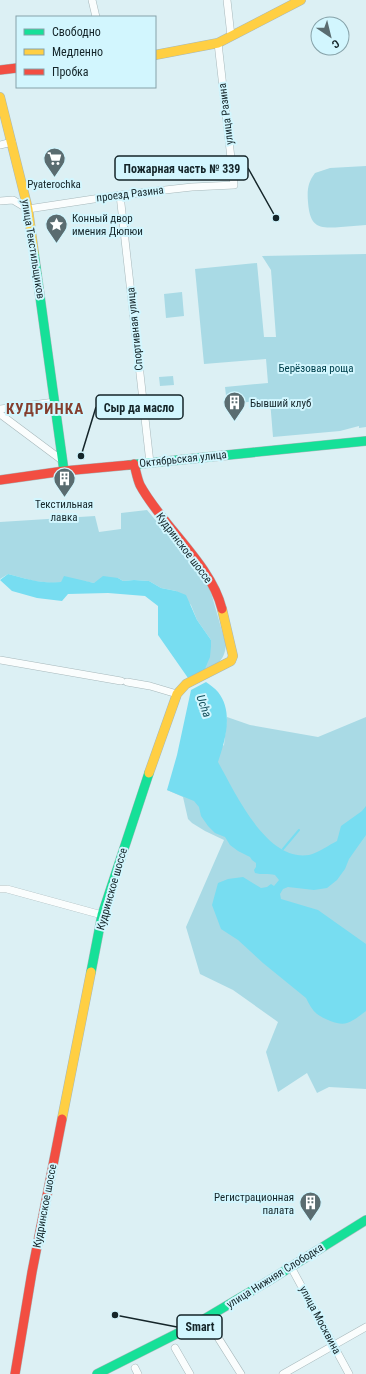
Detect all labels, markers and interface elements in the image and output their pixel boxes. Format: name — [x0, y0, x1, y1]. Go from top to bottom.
legend — [16, 16, 156, 88]
north arrow — [310, 16, 350, 56]
text: Свободно — [52, 25, 101, 39]
text: С — [329, 37, 342, 51]
text: Медленно — [52, 45, 103, 59]
text: Пробка — [52, 65, 89, 79]
street label: улица Разина — [216, 83, 236, 145]
supermarket icon: Pyaterochka — [41, 145, 67, 178]
callout: Пожарная часть № 339 — [115, 156, 248, 180]
text: Пожарная часть № 339 — [124, 162, 240, 176]
place label: Pyaterochka — [27, 178, 81, 191]
street label: проезд Разина — [96, 183, 164, 205]
street label: улица Текстильщиков — [19, 198, 47, 300]
place icon: Конный двор имения Дюпюи — [43, 211, 69, 244]
place label: Конный двор имения Дюпюи — [72, 212, 143, 238]
street label: Спортивная улица — [124, 287, 146, 371]
park label: Берёзовая роща — [278, 362, 354, 375]
building icon: Бывший клуб — [221, 390, 247, 423]
callout: Сыр да масло — [96, 395, 183, 419]
place label: Бывший клуб — [250, 397, 311, 410]
district label: КУДРИНКА — [6, 400, 84, 418]
text: Сыр да масло — [104, 401, 174, 415]
street label: Октябрьская улица — [139, 448, 227, 470]
building icon: Текстильная лавка — [51, 465, 77, 498]
place label: Текстильная лавка — [35, 498, 93, 524]
street label: Кудринское шоссе — [153, 510, 215, 586]
water label: Ucha — [193, 693, 215, 719]
street label: Кудринское шоссе — [94, 846, 130, 932]
street label: Кудринское шоссе — [31, 1163, 59, 1249]
building icon: Регистрационная палата — [297, 1190, 323, 1223]
place label: Регистрационная палата — [214, 1191, 294, 1217]
street label: улица Нижняя Слободка — [224, 1241, 326, 1311]
street label: улица Москвина — [297, 1284, 343, 1356]
callout: Smart — [177, 1315, 222, 1339]
text: Smart — [186, 1320, 215, 1334]

